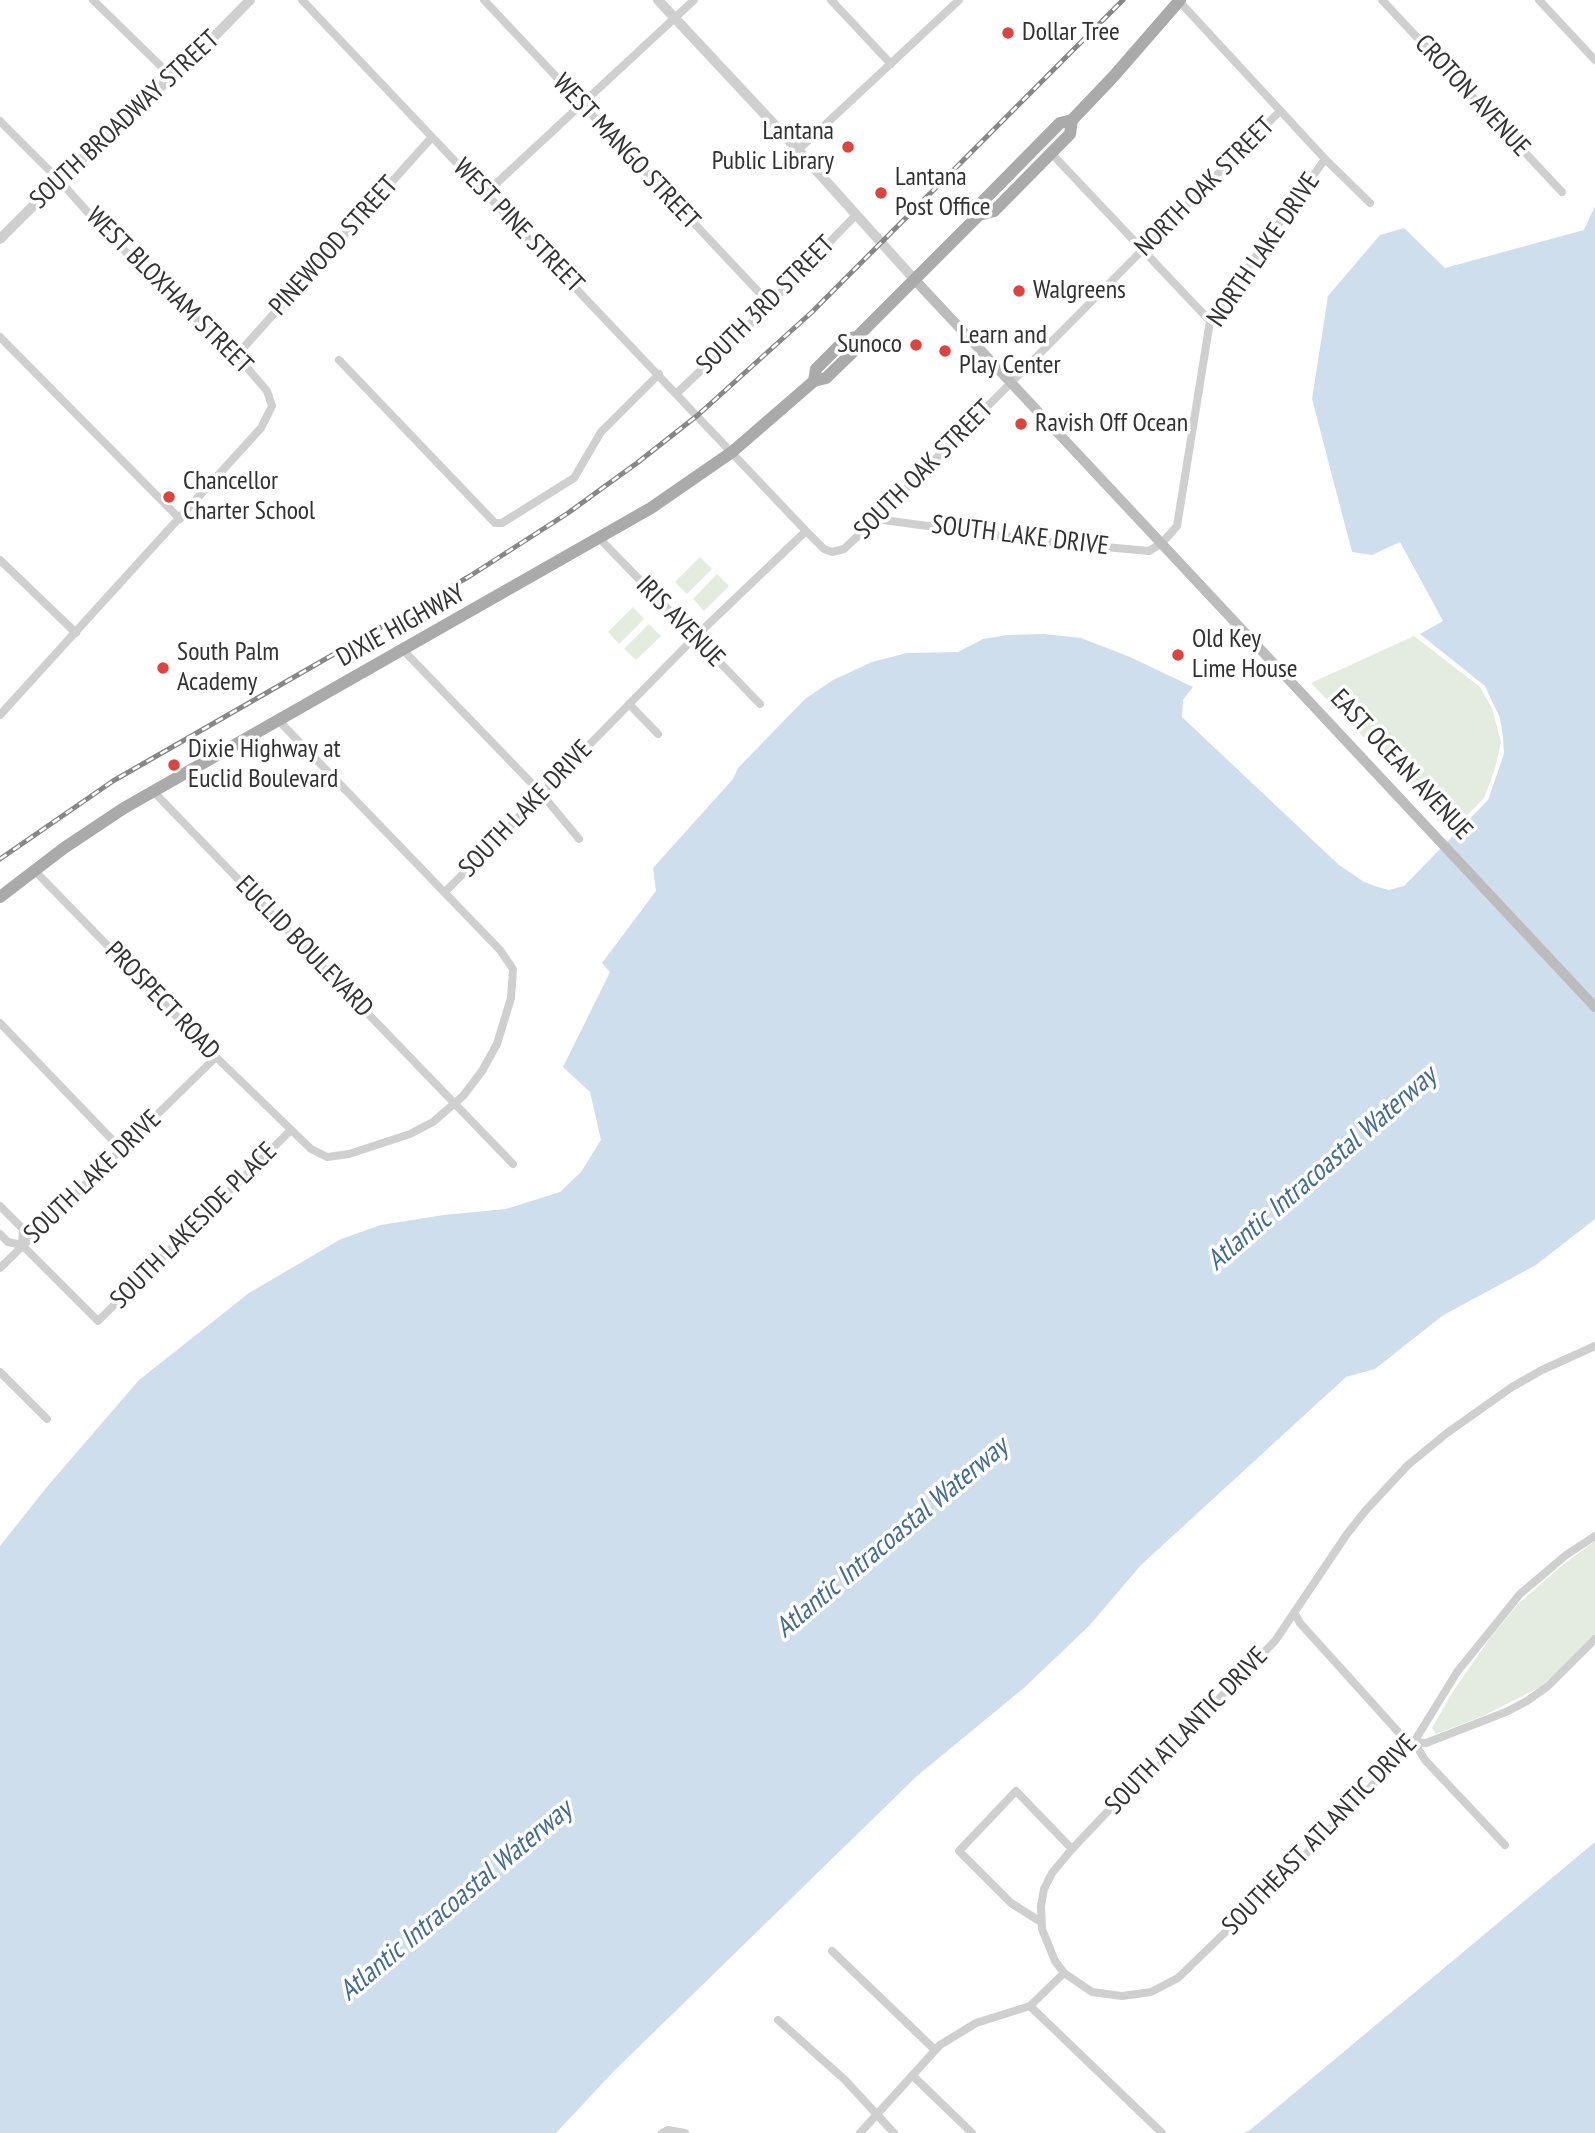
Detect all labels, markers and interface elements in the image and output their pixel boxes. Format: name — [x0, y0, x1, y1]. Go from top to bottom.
place label: Dollar Tree — [1022, 17, 1120, 49]
street label: SOUTH BROADWAY STREET — [24, 24, 226, 216]
marker: Dollar Tree — [1000, 25, 1016, 41]
street label: CROTON AVENUE — [1408, 29, 1536, 163]
street label: WEST MANGO STREET — [546, 68, 706, 236]
street label: NORTH OAK STREET — [1129, 111, 1281, 263]
place label: Lantana Public Library — [712, 116, 834, 178]
marker: Lantana Public Library — [840, 139, 856, 155]
street label: WEST PINE STREET — [446, 152, 590, 300]
place label: Lantana Post Office — [895, 162, 991, 224]
street label: NORTH LAKE DRIVE — [1201, 167, 1327, 333]
street label: PINEWOOD STREET — [263, 170, 405, 322]
marker: Lantana Post Office — [873, 185, 889, 201]
street label: WEST BLOXHAM STREET — [79, 201, 259, 381]
street label: SOUTH 3RD STREET — [690, 229, 842, 381]
place label: Walgreens — [1033, 275, 1126, 307]
marker: Walgreens — [1011, 283, 1027, 299]
place label: Learn and Play Center — [959, 320, 1061, 382]
place label: Sunoco — [837, 329, 902, 361]
marker: Sunoco — [908, 337, 924, 353]
marker: Learn and Play Center — [937, 343, 953, 359]
street label: SOUTH OAK STREET — [848, 394, 1000, 546]
place label: Ravish Off Ocean — [1035, 408, 1188, 440]
marker: Ravish Off Ocean — [1013, 416, 1029, 432]
place label: Chancellor Charter School — [183, 466, 315, 528]
marker: Chancellor Charter School — [161, 489, 177, 505]
street label: SOUTH LAKE DRIVE — [930, 510, 1110, 562]
street label: IRIS AVENUE — [629, 570, 731, 674]
street label: DIXIE HIGHWAY — [332, 578, 470, 674]
place label: Old Key Lime House — [1192, 624, 1298, 686]
place label: South Palm Academy — [177, 637, 279, 698]
marker: Old Key Lime House — [1170, 647, 1186, 663]
marker: South Palm Academy — [155, 660, 171, 676]
street label: EAST OCEAN AVENUE — [1323, 683, 1479, 847]
place label: Dixie Highway at Euclid Boulevard — [188, 734, 341, 796]
street label: SOUTH LAKE DRIVE — [453, 734, 599, 884]
marker: Dixie Highway at Euclid Boulevard — [166, 757, 182, 773]
street label: EUCLID BOULEVARD — [229, 870, 379, 1024]
street label: PROSPECT ROAD — [98, 936, 226, 1066]
water label: Atlantic Intracoastal Waterway — [1200, 1060, 1444, 1278]
street label: SOUTH LAKE DRIVE — [18, 1104, 168, 1250]
street label: SOUTH LAKESIDE PLACE — [104, 1136, 284, 1316]
water label: Atlantic Intracoastal Waterway — [769, 1431, 1015, 1645]
street label: SOUTH ATLANTIC DRIVE — [1099, 1641, 1275, 1821]
street label: SOUTHEAST ATLANTIC DRIVE — [1216, 1728, 1424, 1942]
water label: Atlantic Intracoastal Waterway — [333, 1794, 579, 2008]

